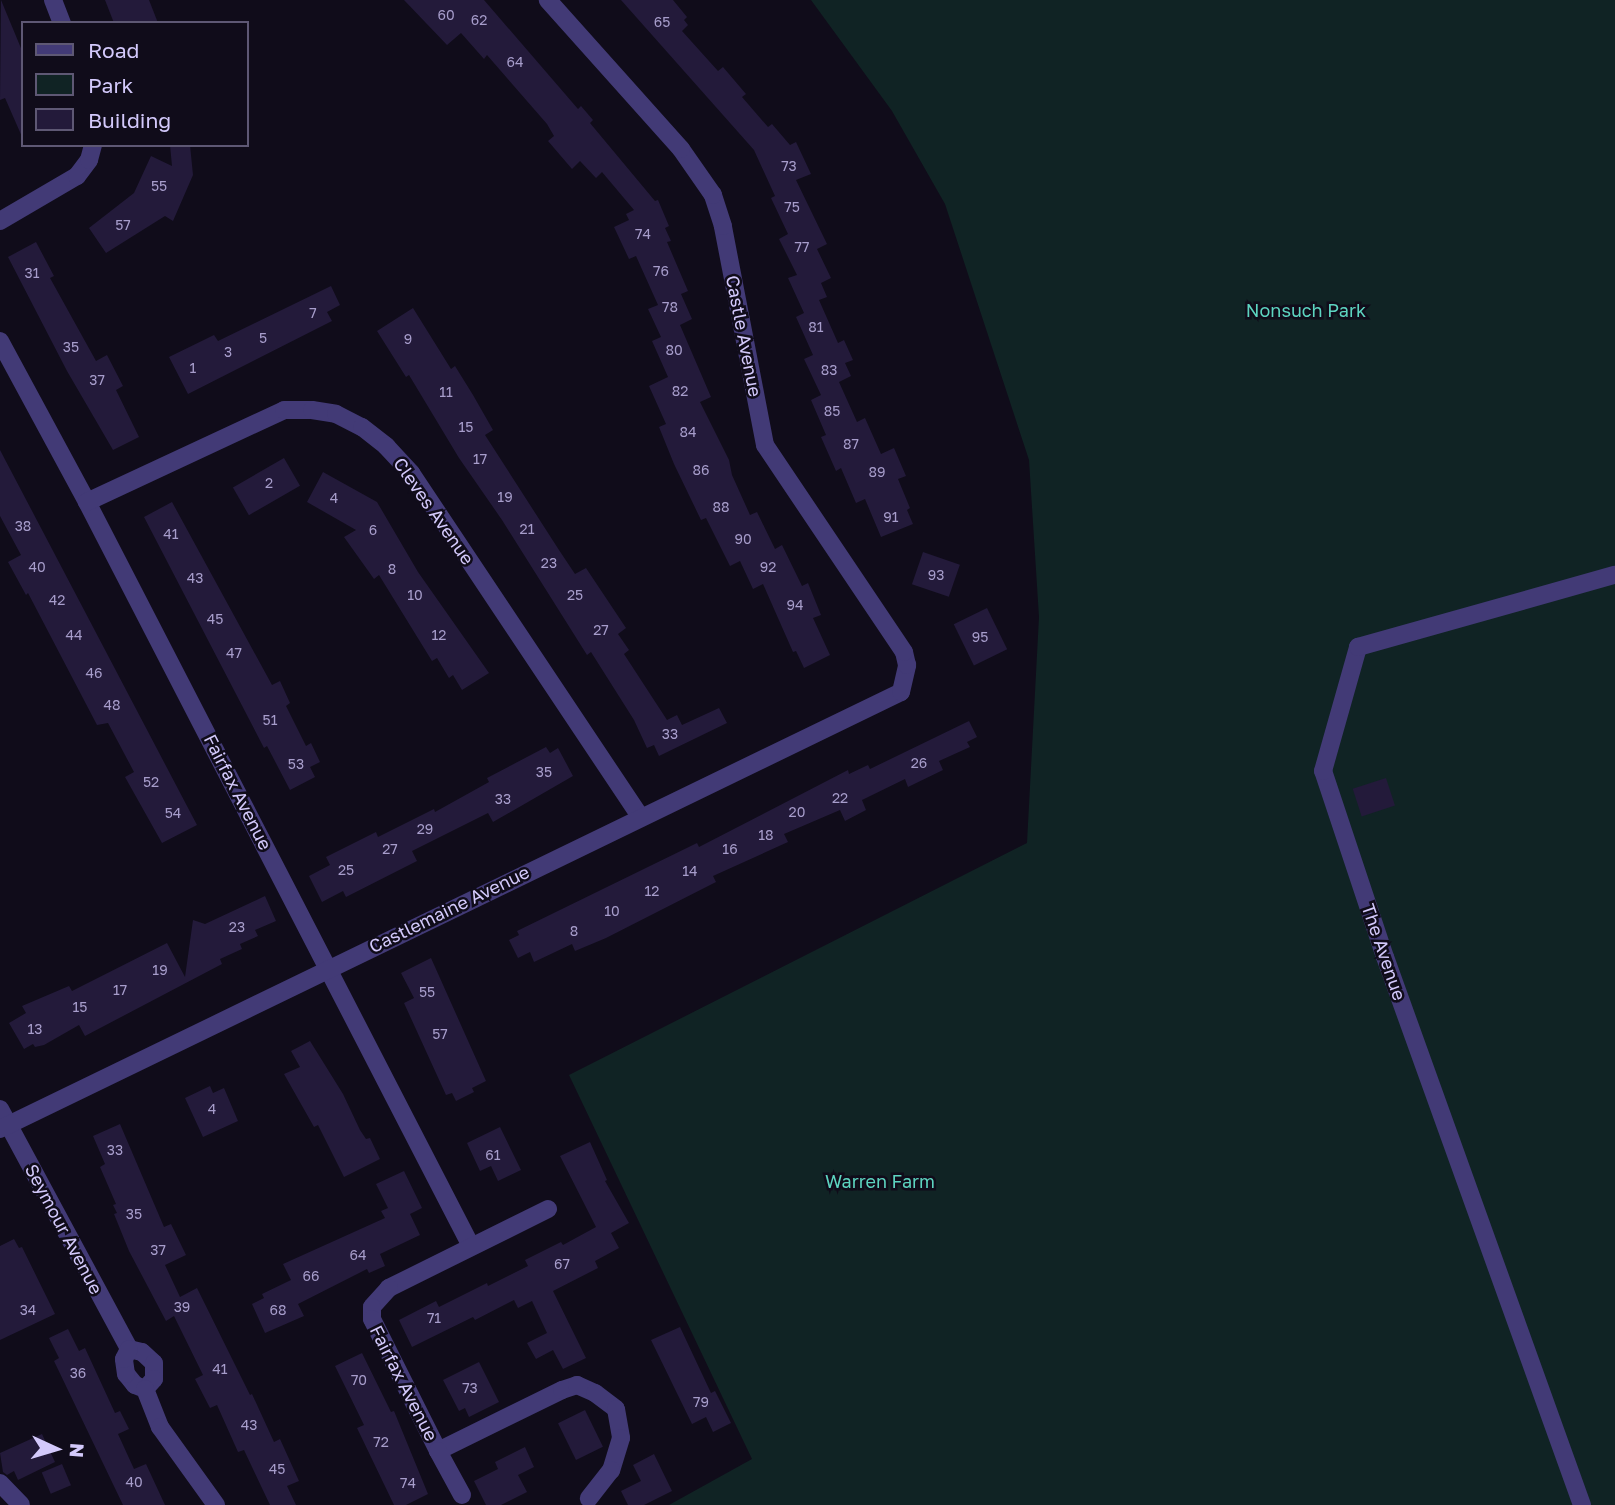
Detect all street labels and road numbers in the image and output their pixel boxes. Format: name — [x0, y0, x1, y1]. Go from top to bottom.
street label: Castle Avenue — [722, 273, 766, 399]
street label: Cleves Avenue — [389, 453, 479, 569]
street label: Fairfax Avenue — [200, 730, 276, 854]
street label: Castlemaine Avenue — [365, 861, 533, 957]
street label: The Avenue — [1357, 901, 1411, 1003]
street label: Seymour Avenue — [21, 1160, 107, 1298]
street label: Fairfax Avenue — [366, 1321, 442, 1445]

